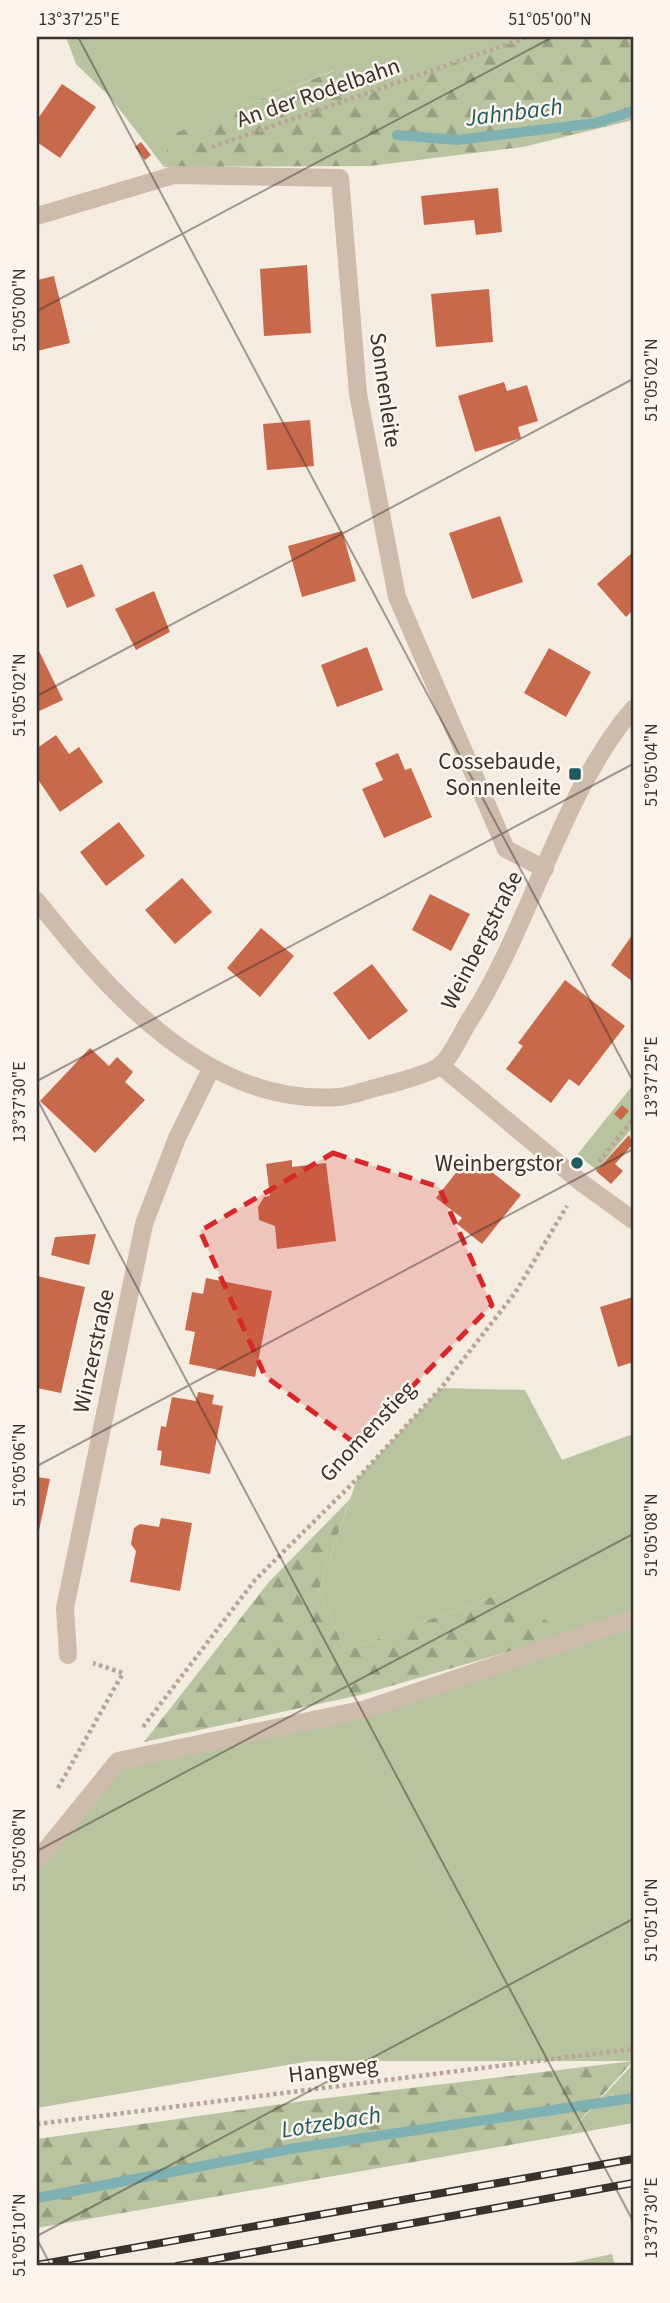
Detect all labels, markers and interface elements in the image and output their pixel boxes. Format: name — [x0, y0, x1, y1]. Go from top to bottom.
text: 13°37'25"E — [38, 7, 120, 32]
text: 51°05'00"N — [508, 7, 592, 32]
street label: An der Rodelbahn — [232, 49, 404, 136]
water label: Jahnbach — [462, 89, 565, 136]
text: 51°05'00"N — [7, 268, 32, 352]
street label: Sonnenleite — [361, 330, 410, 450]
text: 51°05'02"N — [639, 338, 664, 422]
text: 51°05'02"N — [7, 653, 32, 737]
text: 51°05'04"N — [639, 723, 664, 807]
place label: Cossebaude, Sonnenleite — [438, 745, 561, 804]
marker: Cossebaude, Sonnenleite — [567, 766, 583, 782]
street label: Weinbergstraße — [432, 865, 531, 1015]
text: 13°37'25"E — [639, 1036, 664, 1118]
text: 13°37'30"E — [7, 1061, 32, 1143]
place label: Weinbergstor — [435, 1147, 564, 1180]
marker: Weinbergstor — [569, 1155, 585, 1171]
street label: Winzerstraße — [64, 1286, 123, 1416]
street label: Gnomenstieg — [312, 1373, 423, 1489]
text: 51°05'06"N — [7, 1423, 32, 1507]
text: 51°05'08"N — [639, 1493, 664, 1577]
text: 51°05'08"N — [7, 1808, 32, 1892]
text: 51°05'10"N — [639, 1878, 664, 1962]
street label: Hangweg — [286, 2048, 380, 2091]
water label: Lotzebach — [279, 2097, 384, 2148]
text: 13°37'30"E — [639, 2177, 664, 2259]
text: 51°05'10"N — [7, 2193, 32, 2277]

